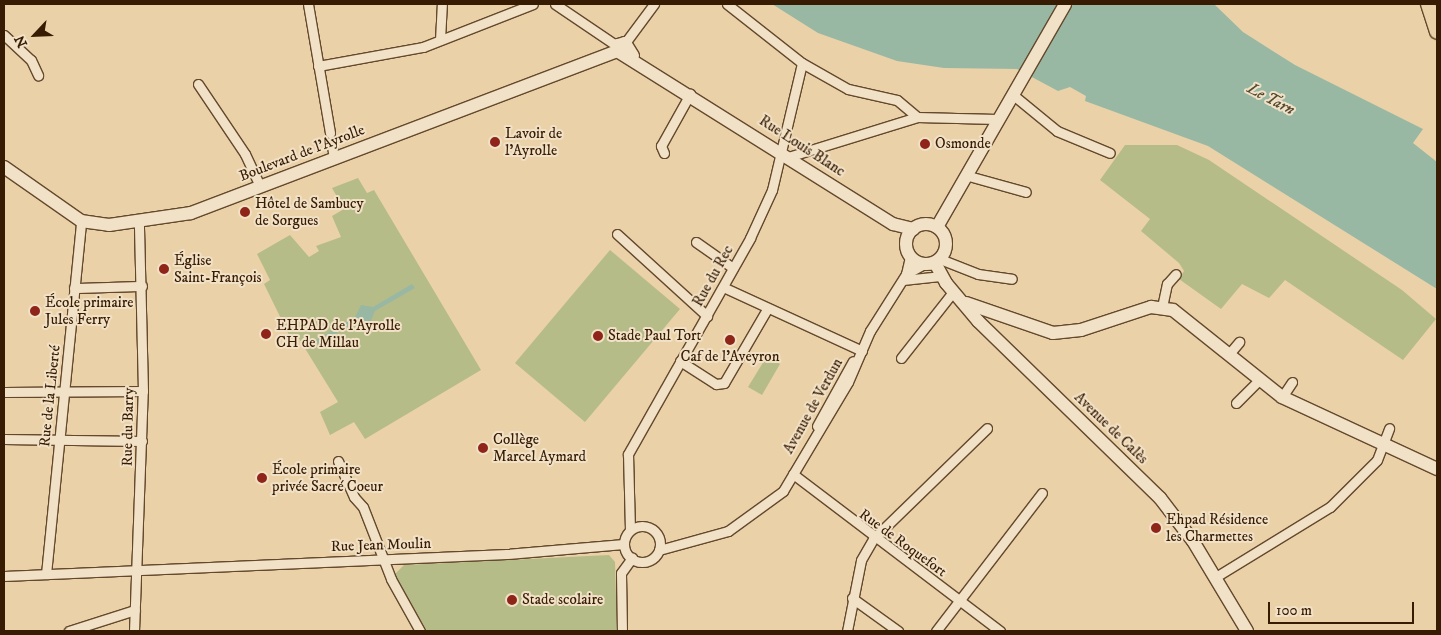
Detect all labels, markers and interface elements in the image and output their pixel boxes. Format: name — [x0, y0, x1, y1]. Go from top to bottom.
north arrow — [10, 10, 60, 60]
text: N — [11, 32, 32, 50]
water label: Le Tarn — [1244, 79, 1298, 119]
street label: Rue Louis Blanc — [756, 112, 848, 180]
street label: Boulevard de l'Ayrolle — [237, 121, 367, 185]
place label: Lavoir de l'Ayrolle — [505, 124, 562, 159]
place label: Osmonde — [935, 135, 991, 153]
marker: Lavoir de l'Ayrolle — [489, 136, 501, 148]
marker: Osmonde — [919, 138, 931, 150]
place label: Hôtel de Sambucy de Sorgues — [255, 194, 364, 229]
marker: Hôtel de Sambucy de Sorgues — [239, 206, 251, 218]
street label: Rue du Rec — [689, 242, 737, 310]
place label: Église Saint-François — [174, 251, 262, 286]
marker: Église Saint-François — [158, 263, 170, 275]
place label: École primaire Jules Ferry — [45, 293, 133, 328]
marker: École primaire Jules Ferry — [29, 305, 41, 317]
place label: EHPAD de l'Ayrolle CH de Millau — [276, 316, 401, 351]
place label: Stade Paul Tort — [608, 327, 701, 345]
marker: EHPAD de l'Ayrolle CH de Millau — [260, 328, 272, 340]
marker: Stade Paul Tort — [592, 330, 604, 342]
marker: Caf de l'Aveyron — [724, 334, 736, 346]
street label: Rue de la Liberté — [36, 344, 64, 448]
place label: Caf de l'Aveyron — [681, 348, 779, 366]
street label: Avenue de Verdun — [779, 355, 847, 457]
street label: Rue du Barry — [118, 387, 138, 467]
street label: Avenue de Calès — [1070, 388, 1152, 468]
place label: Collège Marcel Aymard — [493, 430, 586, 465]
marker: Collège Marcel Aymard — [477, 442, 489, 454]
place label: École primaire privée Sacré Coeur — [272, 460, 383, 495]
marker: École primaire privée Sacré Coeur — [256, 472, 268, 484]
street label: Rue de Roquefort — [856, 505, 950, 581]
place label: Ehpad Résidence les Charmettes — [1166, 510, 1268, 545]
marker: Ehpad Résidence les Charmettes — [1150, 522, 1162, 534]
street label: Rue Jean Moulin — [331, 534, 431, 556]
place label: Stade scolaire — [522, 591, 603, 609]
scale bar — [1271, 592, 1417, 624]
marker: Stade scolaire — [506, 594, 518, 606]
text: 100 m — [1276, 601, 1312, 620]

